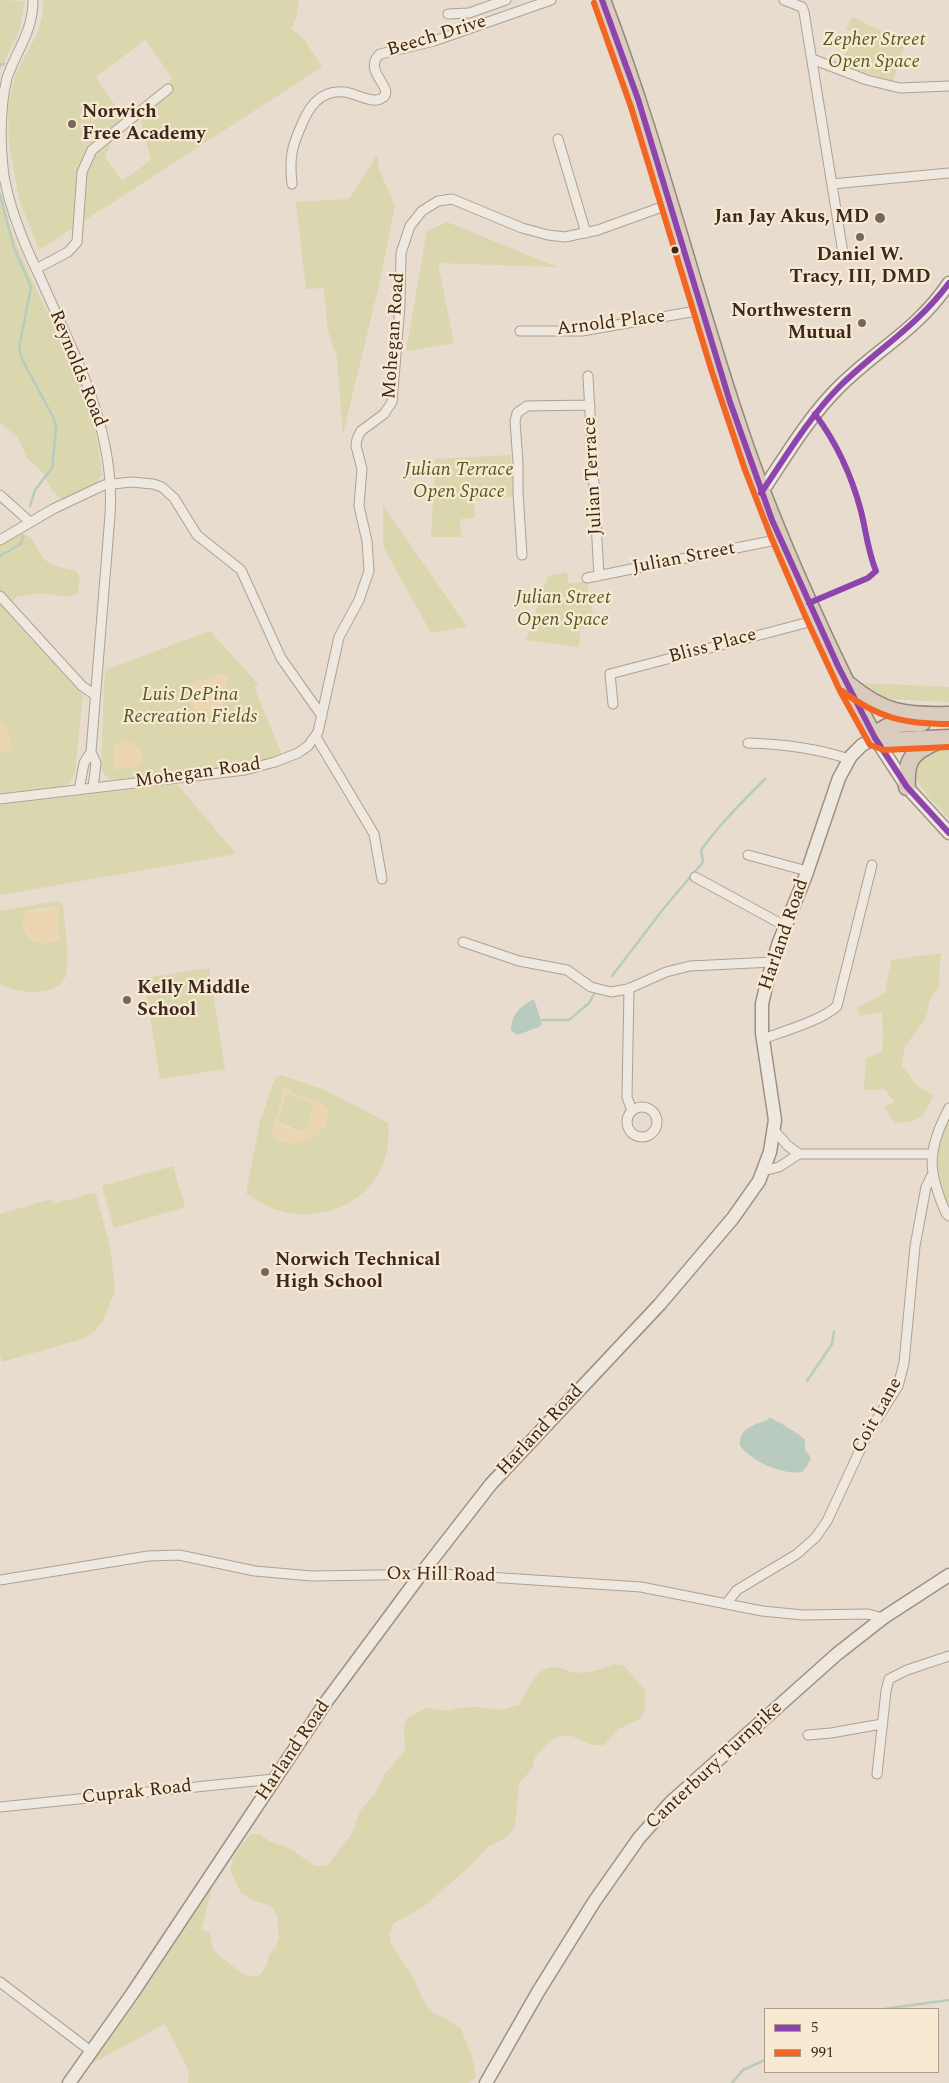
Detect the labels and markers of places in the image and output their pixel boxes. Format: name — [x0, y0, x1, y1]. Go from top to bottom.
place label: Norwich Free Academy — [82, 102, 206, 146]
marker: Norwich Free Academy — [66, 118, 78, 130]
place label: Jan Jay Akus, MD — [714, 207, 869, 229]
marker: Jan Jay Akus, MD — [873, 211, 887, 225]
marker: Daniel W. Tracy, III, DMD — [854, 231, 866, 243]
unlabelled marker — [670, 245, 680, 255]
place label: Daniel W. Tracy, III, DMD — [789, 245, 931, 289]
place label: Northwestern Mutual — [731, 301, 852, 345]
marker: Northwestern Mutual — [856, 317, 868, 329]
place label: Kelly Middle School — [137, 978, 250, 1022]
marker: Kelly Middle School — [121, 994, 133, 1006]
place label: Norwich Technical High School — [275, 1250, 440, 1294]
marker: Norwich Technical High School — [259, 1266, 271, 1278]

